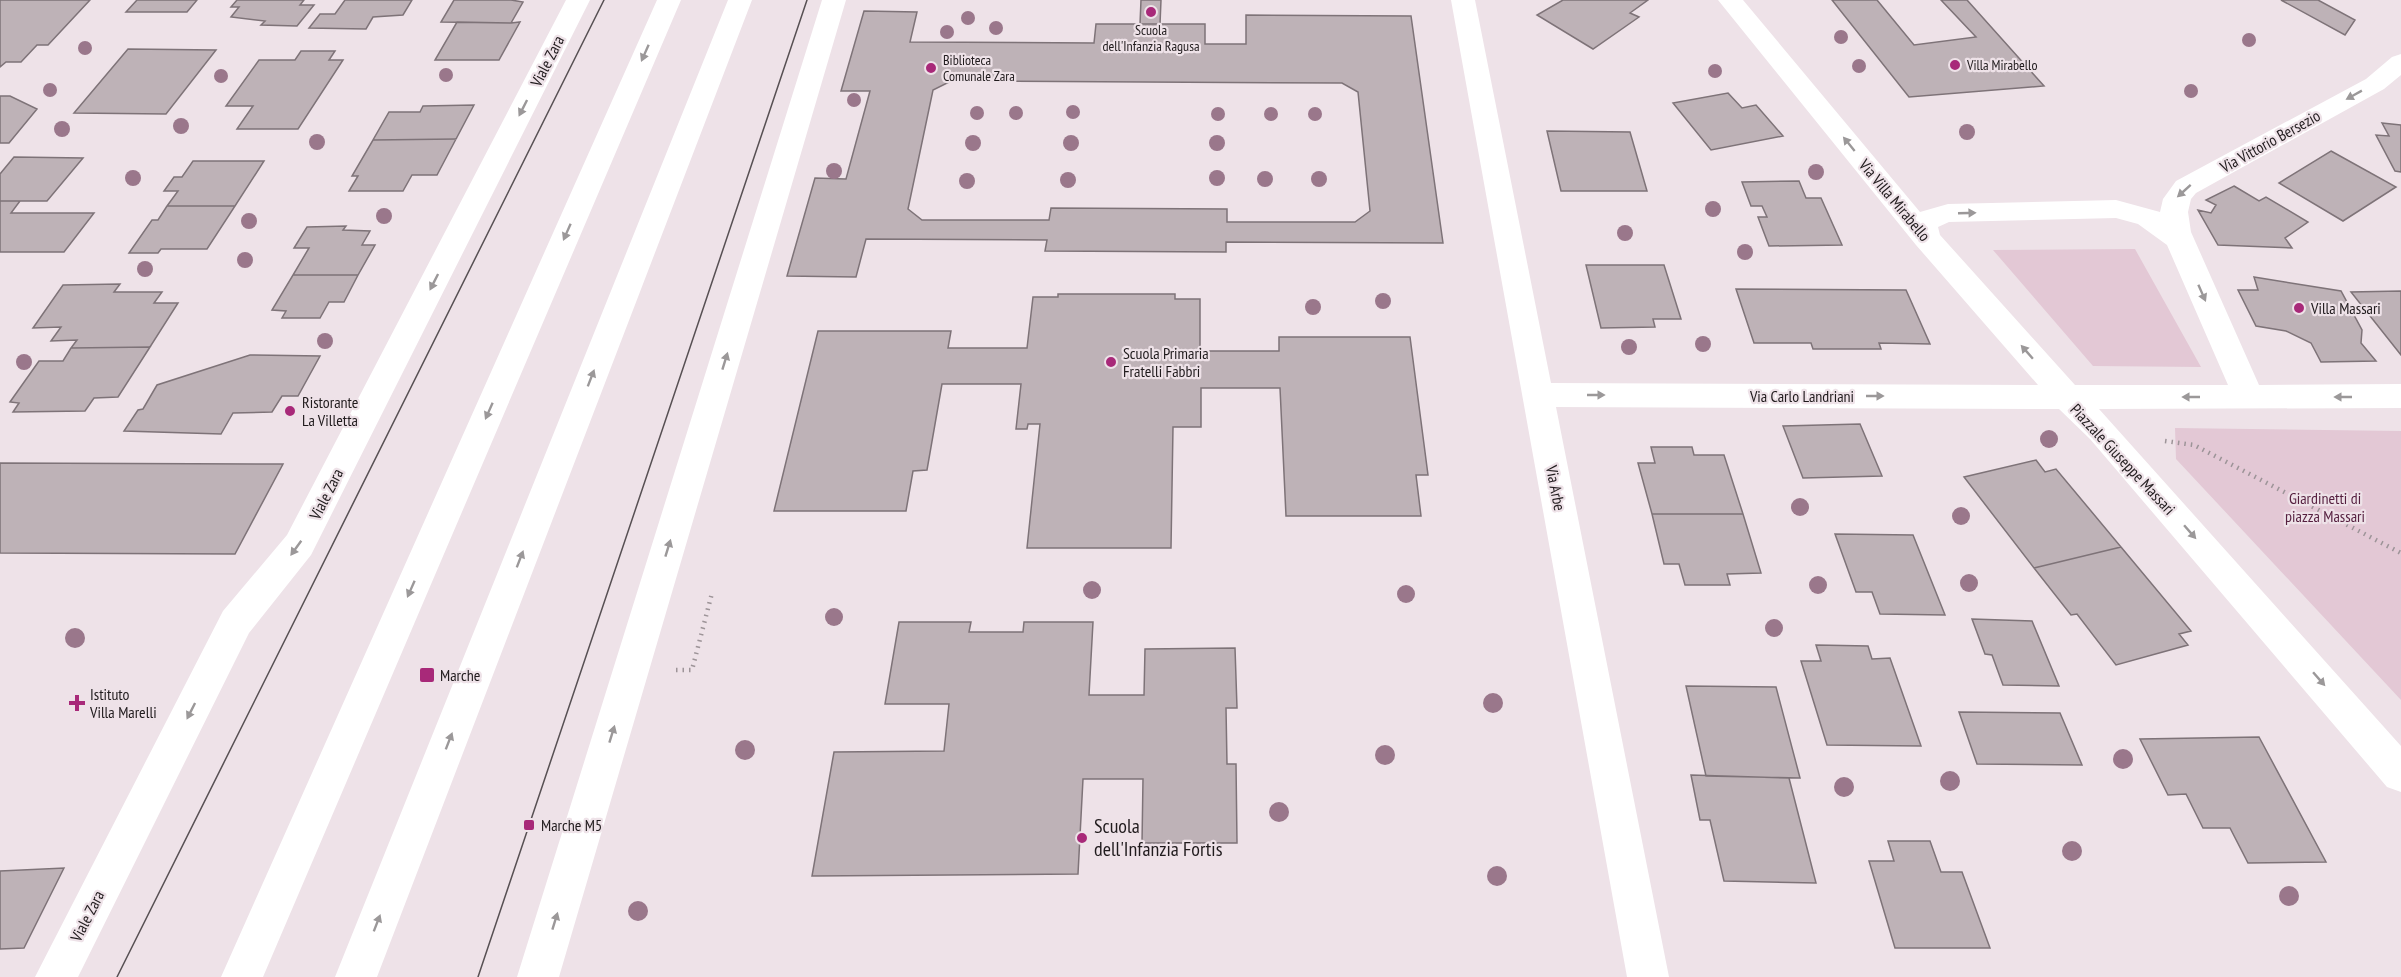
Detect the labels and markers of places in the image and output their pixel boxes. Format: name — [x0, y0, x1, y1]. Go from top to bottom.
marker: Scuola dell'Infanzia Ragusa — [1144, 5, 1158, 19]
place label: Scuola dell'Infanzia Ragusa — [1102, 21, 1200, 55]
place label: Biblioteca Comunale Zara — [943, 51, 1015, 85]
place label: Villa Mirabello — [1966, 56, 2037, 74]
marker: Villa Mirabello — [1948, 58, 1962, 72]
marker: Biblioteca Comunale Zara — [924, 61, 938, 75]
place label: Villa Massari — [2310, 298, 2381, 318]
marker: Villa Massari — [2292, 301, 2306, 315]
place label: Scuola Primaria Fratelli Fabbri — [1123, 343, 1209, 381]
marker: Scuola Primaria Fratelli Fabbri — [1104, 355, 1118, 369]
place label: Ristorante La Villetta — [302, 392, 358, 430]
marker: Ristorante La Villetta — [283, 404, 297, 418]
place label: Marche — [440, 665, 480, 685]
marker: Marche — [418, 666, 436, 684]
place label: Istituto Villa Marelli — [89, 684, 157, 722]
marker: Istituto Villa Marelli — [68, 694, 86, 712]
place label: Scuola dell'Infanzia Fortis — [1094, 813, 1223, 862]
place label: Marche M5 — [541, 815, 602, 835]
marker: Marche M5 — [522, 818, 536, 832]
marker: Scuola dell'Infanzia Fortis — [1075, 831, 1089, 845]

